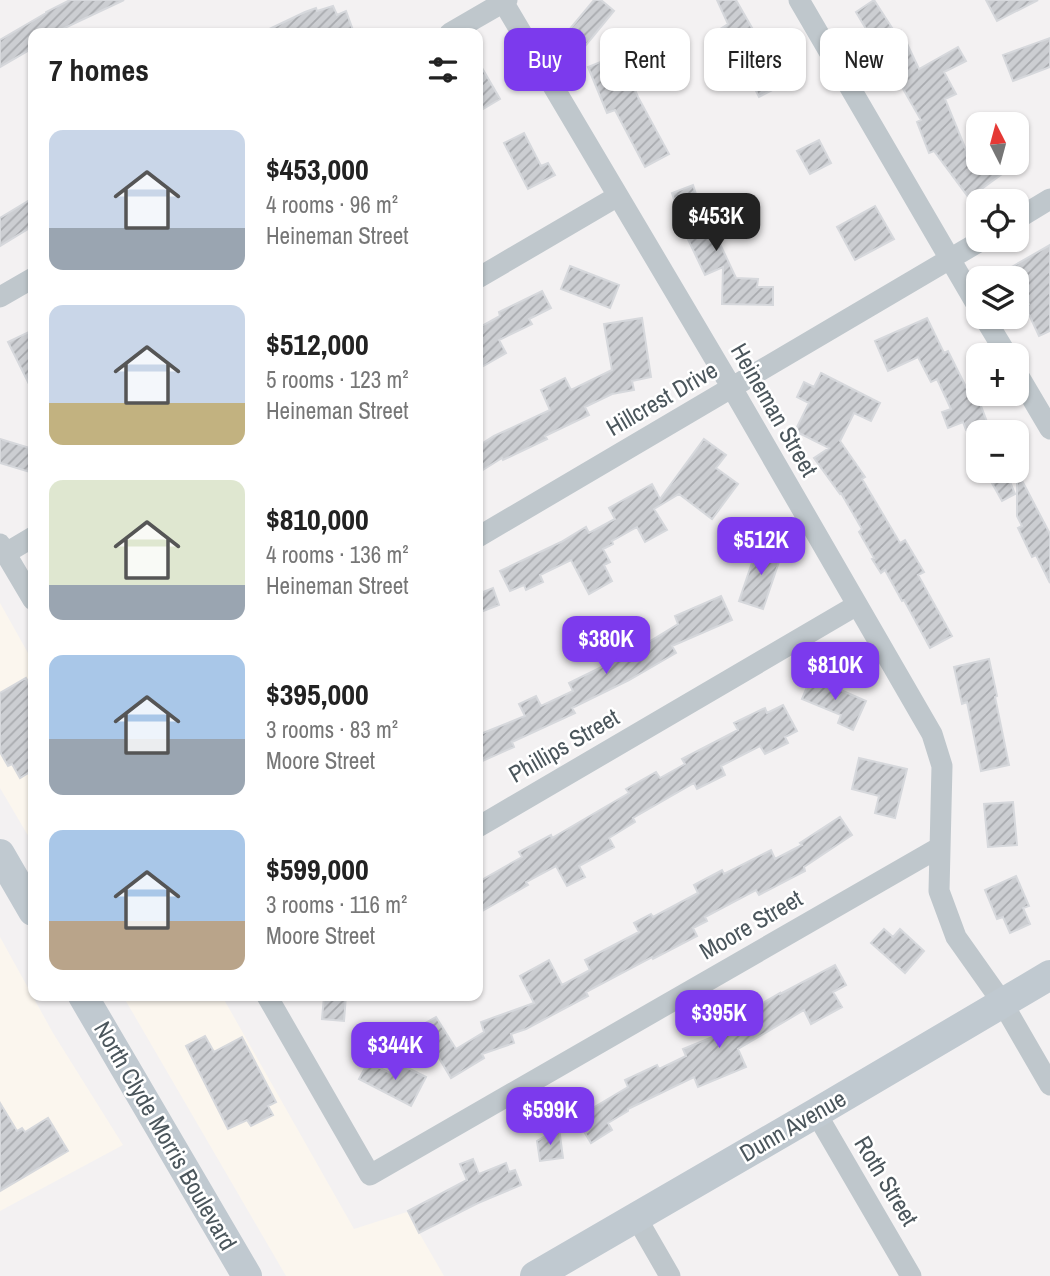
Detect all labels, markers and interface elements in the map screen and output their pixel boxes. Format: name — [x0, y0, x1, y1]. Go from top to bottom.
chip: Buy — [504, 28, 586, 91]
chip: Rent — [600, 28, 690, 91]
chip: Filters — [704, 28, 806, 91]
chip: New — [820, 28, 908, 91]
text: 7 homes — [49, 50, 149, 90]
icon: filters — [424, 51, 462, 89]
north arrow — [966, 112, 1029, 175]
map controls — [966, 112, 1029, 483]
text: $453,000 — [266, 149, 369, 189]
icon: home — [105, 158, 189, 242]
text: 4 rooms · 96 m² — [266, 189, 398, 220]
button: locate — [966, 189, 1029, 252]
pin: $453K — [667, 194, 765, 253]
text: $453K — [688, 200, 744, 231]
text: Heineman Street — [266, 220, 409, 251]
button: layers — [966, 266, 1029, 329]
text: $512,000 — [266, 324, 369, 364]
icon: home — [105, 333, 189, 417]
street label: Heineman Street — [724, 337, 826, 482]
button: + — [966, 343, 1029, 406]
street label: Hillcrest Drive — [600, 353, 723, 443]
text: 5 rooms · 123 m² — [266, 364, 409, 395]
text: Heineman Street — [266, 395, 409, 426]
button: − — [966, 420, 1029, 483]
text: $810,000 — [266, 499, 369, 539]
icon: home — [105, 508, 189, 592]
pin: $512K — [712, 518, 810, 577]
text: $512K — [733, 524, 789, 555]
text: 4 rooms · 136 m² — [266, 539, 409, 570]
text: Heineman Street — [266, 570, 409, 601]
pin: $380K — [557, 616, 655, 676]
text: $380K — [578, 623, 634, 654]
pin: $810K — [786, 642, 884, 702]
text: $810K — [807, 649, 863, 680]
text: $395,000 — [266, 674, 369, 714]
icon: home — [105, 683, 189, 767]
street label: Phillips Street — [502, 700, 625, 790]
text: 3 rooms · 83 m² — [266, 714, 398, 745]
text: Moore Street — [266, 745, 375, 776]
text: $599,000 — [266, 849, 369, 889]
icon: home — [105, 858, 189, 942]
street label: Moore Street — [693, 882, 808, 966]
text: 3 rooms · 116 m² — [266, 889, 407, 920]
text: Moore Street — [266, 920, 375, 951]
pin: $395K — [670, 990, 768, 1050]
text: $395K — [691, 997, 747, 1028]
street label: North Clyde Morris Boulevard — [87, 1015, 245, 1256]
pin: $344K — [346, 1023, 444, 1082]
text: $344K — [367, 1029, 423, 1060]
street label: Dunn Avenue — [733, 1082, 852, 1168]
pin: $599K — [501, 1088, 599, 1147]
text: $599K — [522, 1094, 578, 1125]
street label: Roth Street — [848, 1130, 926, 1232]

